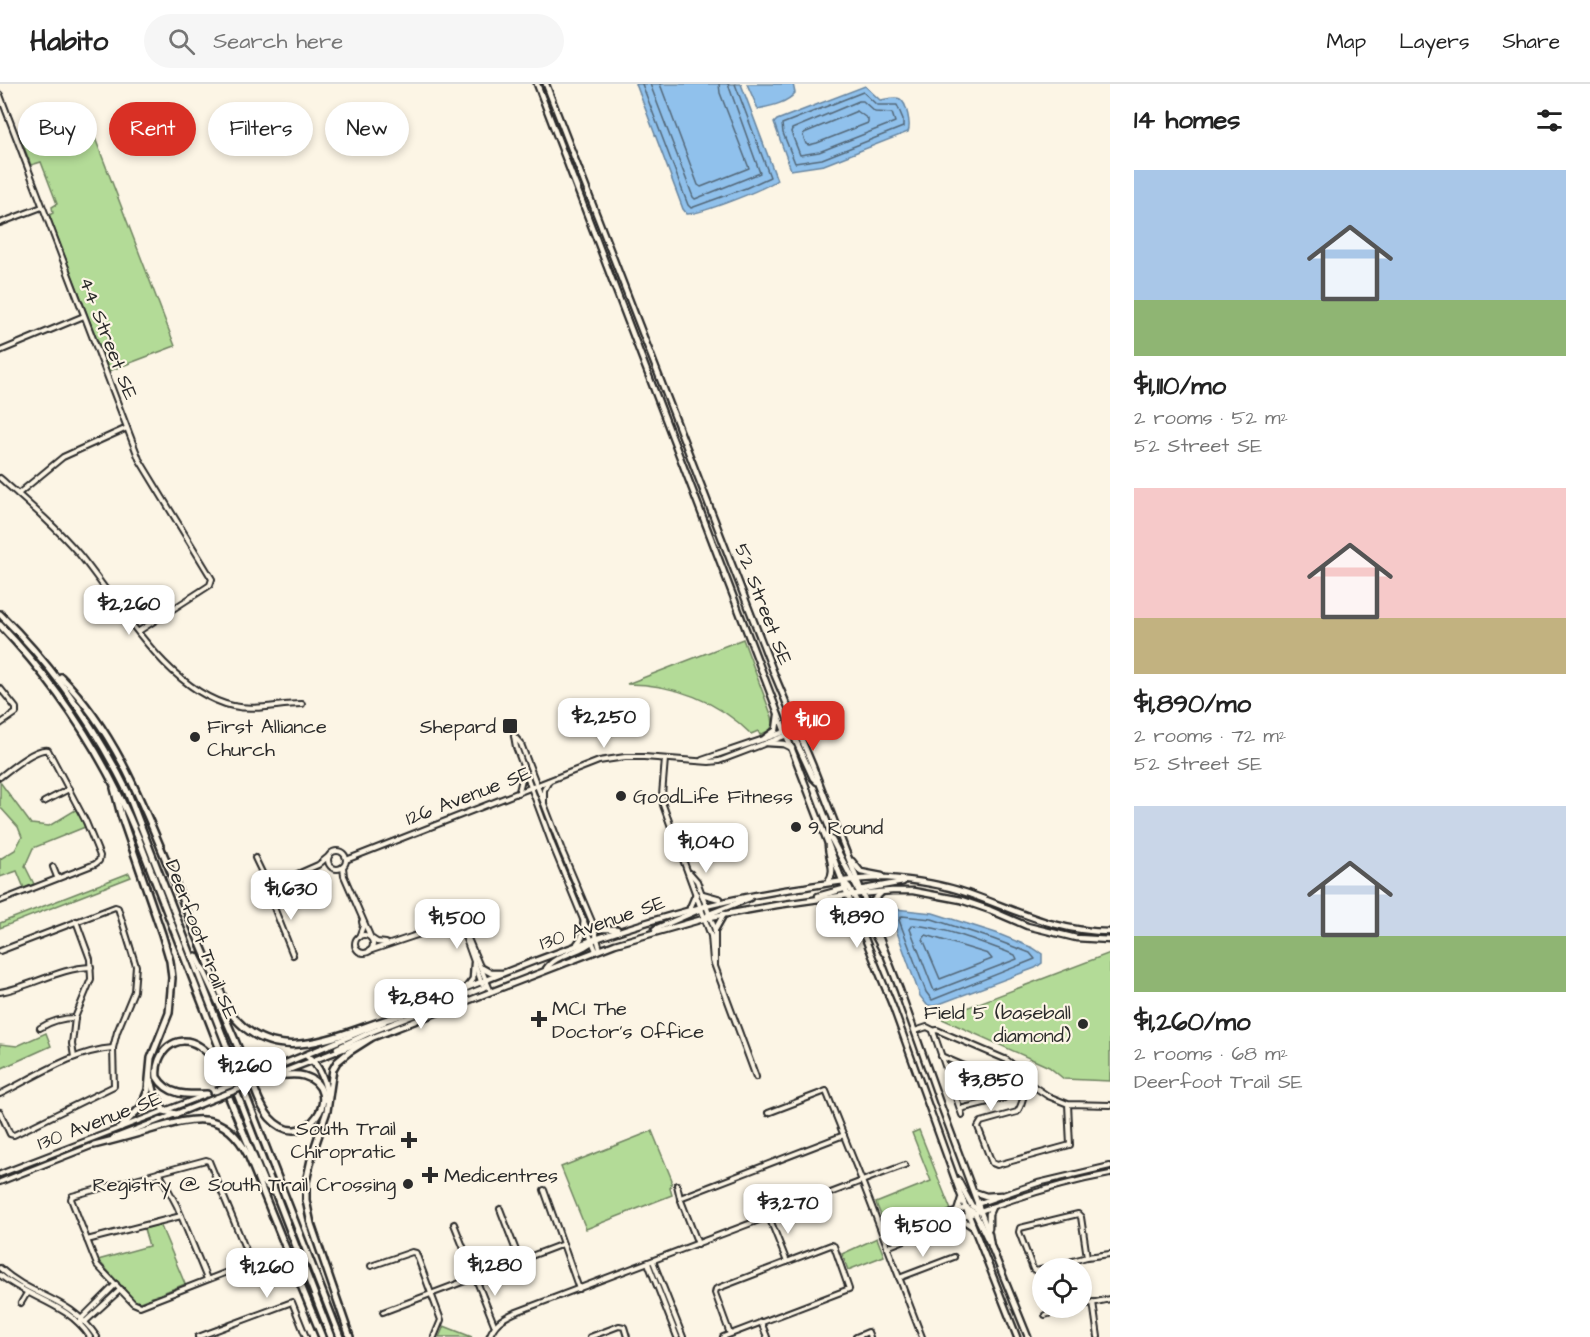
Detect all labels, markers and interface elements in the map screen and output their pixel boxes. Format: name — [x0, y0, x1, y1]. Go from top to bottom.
search box — [144, 14, 564, 68]
text: Habito — [30, 22, 108, 61]
icon: search — [165, 25, 198, 58]
text: Search here — [213, 26, 343, 57]
text: Map — [1326, 27, 1366, 56]
text: Layers — [1399, 27, 1469, 56]
text: Share — [1502, 27, 1560, 56]
chip: Buy — [18, 102, 97, 156]
chip: Rent — [109, 102, 196, 156]
chip: Filters — [208, 102, 313, 156]
chip: New — [325, 102, 409, 156]
text: 14 homes — [1134, 102, 1240, 138]
icon: filters — [1533, 104, 1566, 137]
icon: home — [1296, 209, 1404, 317]
street label: 44 Street SE — [72, 273, 144, 404]
text: $1,110/mo — [1134, 368, 1226, 404]
text: 2 rooms · 52 m² — [1134, 404, 1288, 432]
text: 52 Street SE — [1134, 432, 1262, 460]
icon: home — [1296, 527, 1404, 635]
street label: 52 Street SE — [727, 540, 799, 669]
pin: $2,260 — [80, 585, 178, 636]
text: $2,260 — [98, 590, 160, 618]
text: $1,890/mo — [1134, 686, 1251, 722]
pin: $2,250 — [555, 698, 653, 749]
pin: $1,110 — [764, 701, 862, 752]
text: $2,250 — [572, 703, 636, 731]
text: $1,110 — [796, 706, 830, 734]
place label: First Alliance Church — [207, 713, 327, 764]
place label: Shepard — [420, 713, 496, 741]
marker: Shepard — [501, 717, 519, 735]
text: 2 rooms · 72 m² — [1134, 722, 1286, 750]
marker: First Alliance Church — [188, 730, 202, 744]
text: 52 Street SE — [1134, 750, 1262, 778]
street label: 126 Avenue SE — [402, 759, 535, 833]
place label: GoodLife Fitness — [633, 783, 793, 811]
marker: GoodLife Fitness — [614, 789, 628, 803]
place label: 9 Round — [808, 814, 883, 842]
marker: 9 Round — [789, 820, 803, 834]
pin: $1,040 — [657, 823, 755, 874]
text: $1,040 — [678, 828, 734, 856]
icon: home — [1296, 845, 1404, 953]
street label: Deerfoot Trail SE — [158, 856, 244, 1023]
pin: $1,630 — [242, 870, 340, 921]
text: $1,630 — [265, 875, 317, 903]
street label: 130 Avenue SE — [536, 888, 669, 958]
pin: $1,890 — [808, 898, 906, 949]
pin: $1,500 — [408, 899, 506, 950]
text: $1,890 — [830, 903, 884, 931]
text: $1,500 — [429, 904, 485, 932]
pin: $2,840 — [372, 979, 470, 1030]
text: $2,840 — [388, 984, 454, 1012]
place label: MCI The Doctor's Office — [552, 995, 704, 1046]
place label: Field 5 (baseball diamond) — [924, 999, 1071, 1050]
text: $1,260/mo — [1134, 1004, 1251, 1040]
marker: MCI The Doctor's Office — [530, 1010, 548, 1028]
marker: Field 5 (baseball diamond) — [1076, 1017, 1090, 1031]
text: 2 rooms · 68 m² — [1134, 1040, 1288, 1068]
pin: $1,260 — [196, 1047, 294, 1098]
text: $1,260 — [218, 1052, 272, 1080]
pin: $3,850 — [942, 1061, 1040, 1112]
text: $3,850 — [959, 1066, 1023, 1094]
text: Deerfoot Trail SE — [1134, 1068, 1303, 1096]
street label: 130 Avenue SE — [33, 1084, 166, 1157]
place label: South Trail Chiropratic — [291, 1115, 396, 1166]
marker: South Trail Chiropratic — [400, 1131, 418, 1149]
place label: Medicentres — [444, 1162, 558, 1190]
marker: Medicentres — [421, 1166, 439, 1184]
place label: Registry @ South Trail Crossing — [93, 1171, 396, 1200]
marker: Registry @ South Trail Crossing — [401, 1177, 415, 1191]
pin: $3,270 — [739, 1184, 837, 1235]
text: $3,270 — [757, 1189, 819, 1217]
pin: $1,500 — [874, 1207, 972, 1258]
text: $1,500 — [895, 1212, 951, 1240]
pin: $1,280 — [446, 1246, 544, 1297]
pin: $1,260 — [218, 1248, 316, 1299]
text: $1,280 — [468, 1251, 522, 1279]
text: $1,260 — [240, 1253, 294, 1281]
map controls — [1032, 1258, 1092, 1318]
button: locate — [1032, 1258, 1092, 1318]

